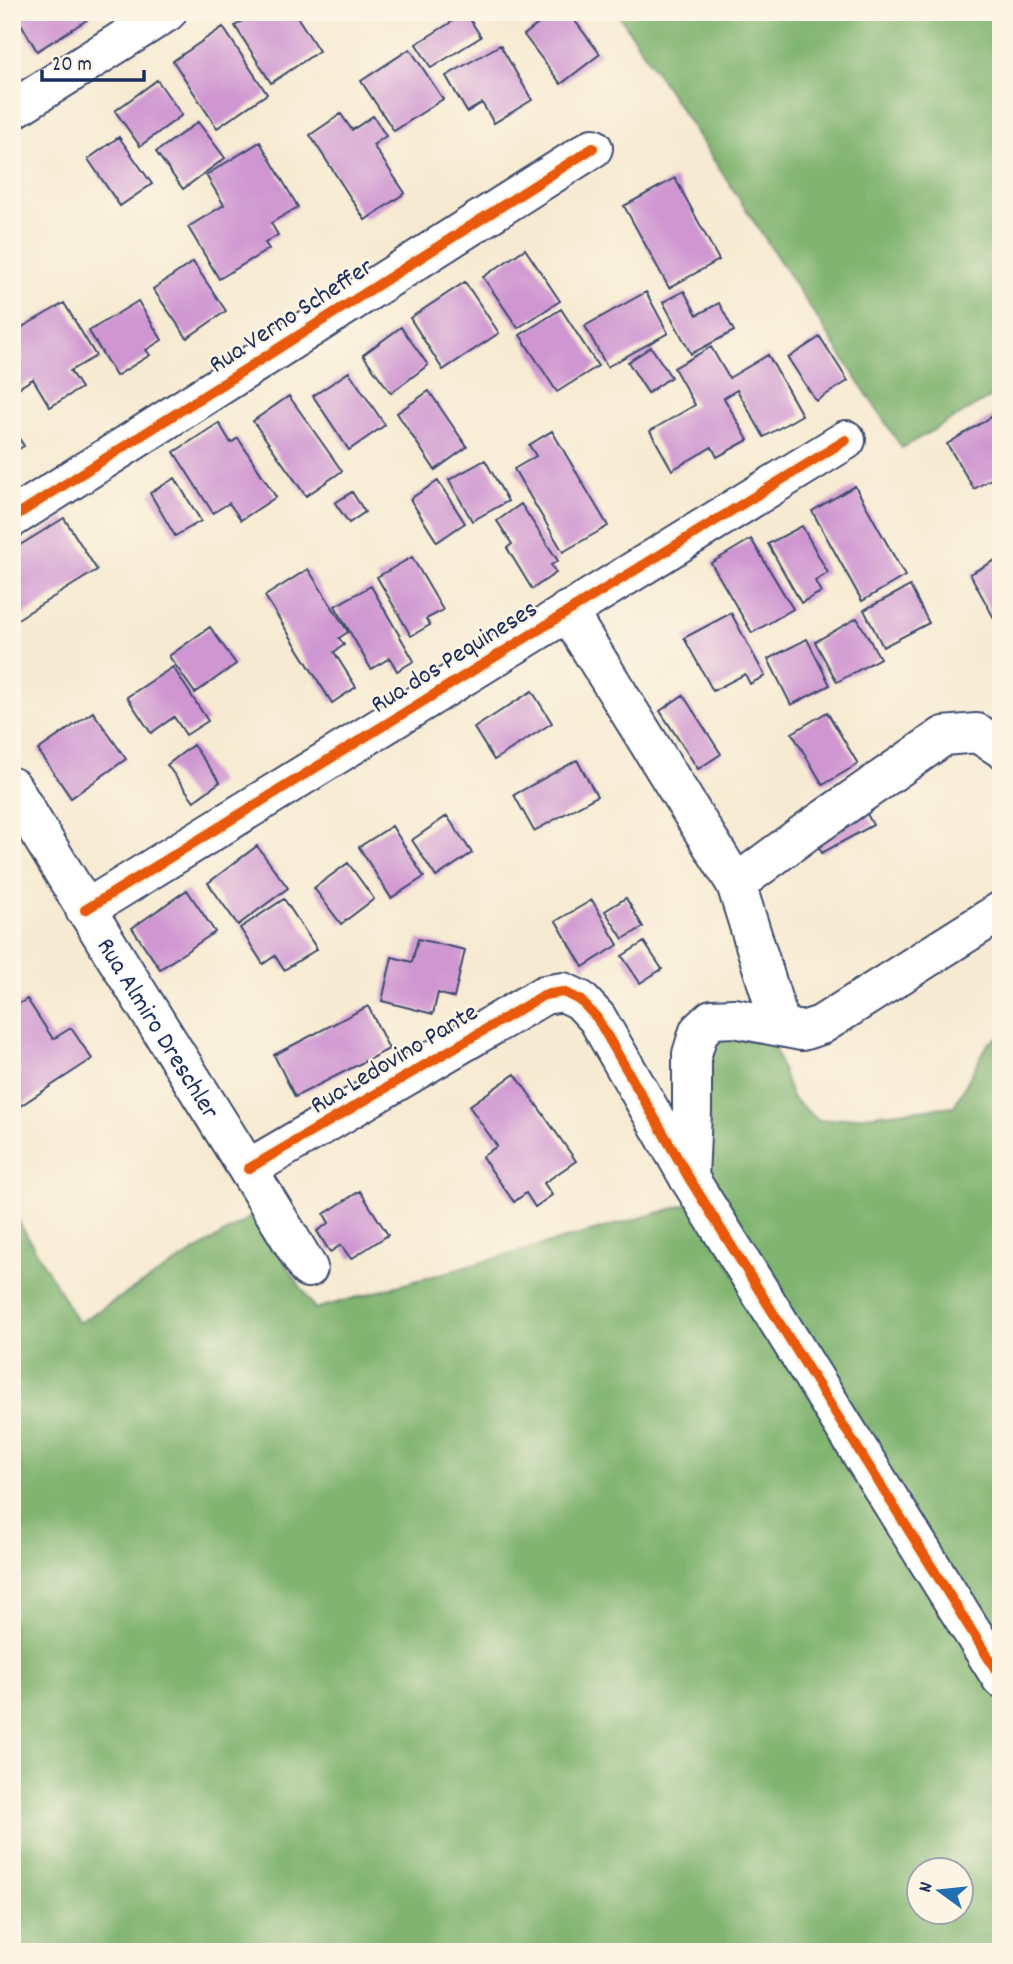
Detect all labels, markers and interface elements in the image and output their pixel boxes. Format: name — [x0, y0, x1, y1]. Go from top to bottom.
scale bar — [42, 38, 144, 82]
text: 20 m — [52, 51, 92, 81]
street label: Rua Verno Scheffer — [203, 250, 382, 384]
street label: Rua dos Pequineses — [364, 592, 545, 724]
street label: Rua Almiro Dreschler — [86, 931, 227, 1127]
street label: Rua Ledovino Pante — [304, 995, 486, 1125]
north arrow — [904, 1856, 974, 1926]
text: N — [913, 1879, 941, 1896]

